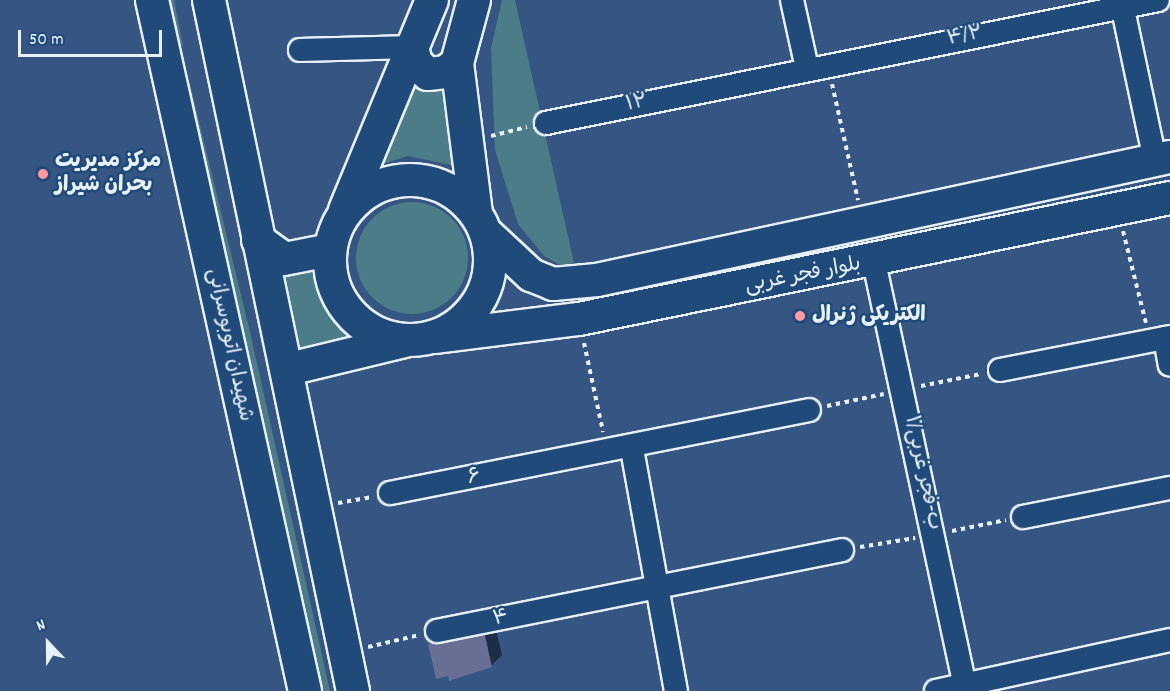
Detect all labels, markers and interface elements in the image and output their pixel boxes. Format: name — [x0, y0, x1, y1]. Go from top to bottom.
scale bar — [21, 18, 165, 56]
street label: ۴/۲ — [945, 21, 985, 53]
text: 50 m — [29, 28, 64, 53]
street label: ۱۲ — [624, 89, 650, 119]
place label: مرکز مدیریت بحران شیراز — [55, 149, 161, 199]
marker: مرکز مدیریت بحران شیراز — [36, 167, 50, 181]
street label: بلوار فجر غربی — [743, 252, 863, 300]
street label: شهیدان اتوبوسرانی — [200, 266, 258, 424]
place label: الکتریکی ژنرال — [812, 303, 926, 329]
marker: الکتریکی ژنرال — [793, 309, 807, 323]
street label: ۱/ب-فجر غربی — [898, 413, 946, 533]
street label: ۶ — [466, 464, 482, 492]
street label: ۴ — [491, 605, 511, 633]
north arrow — [18, 613, 78, 673]
text: N — [33, 614, 49, 638]

